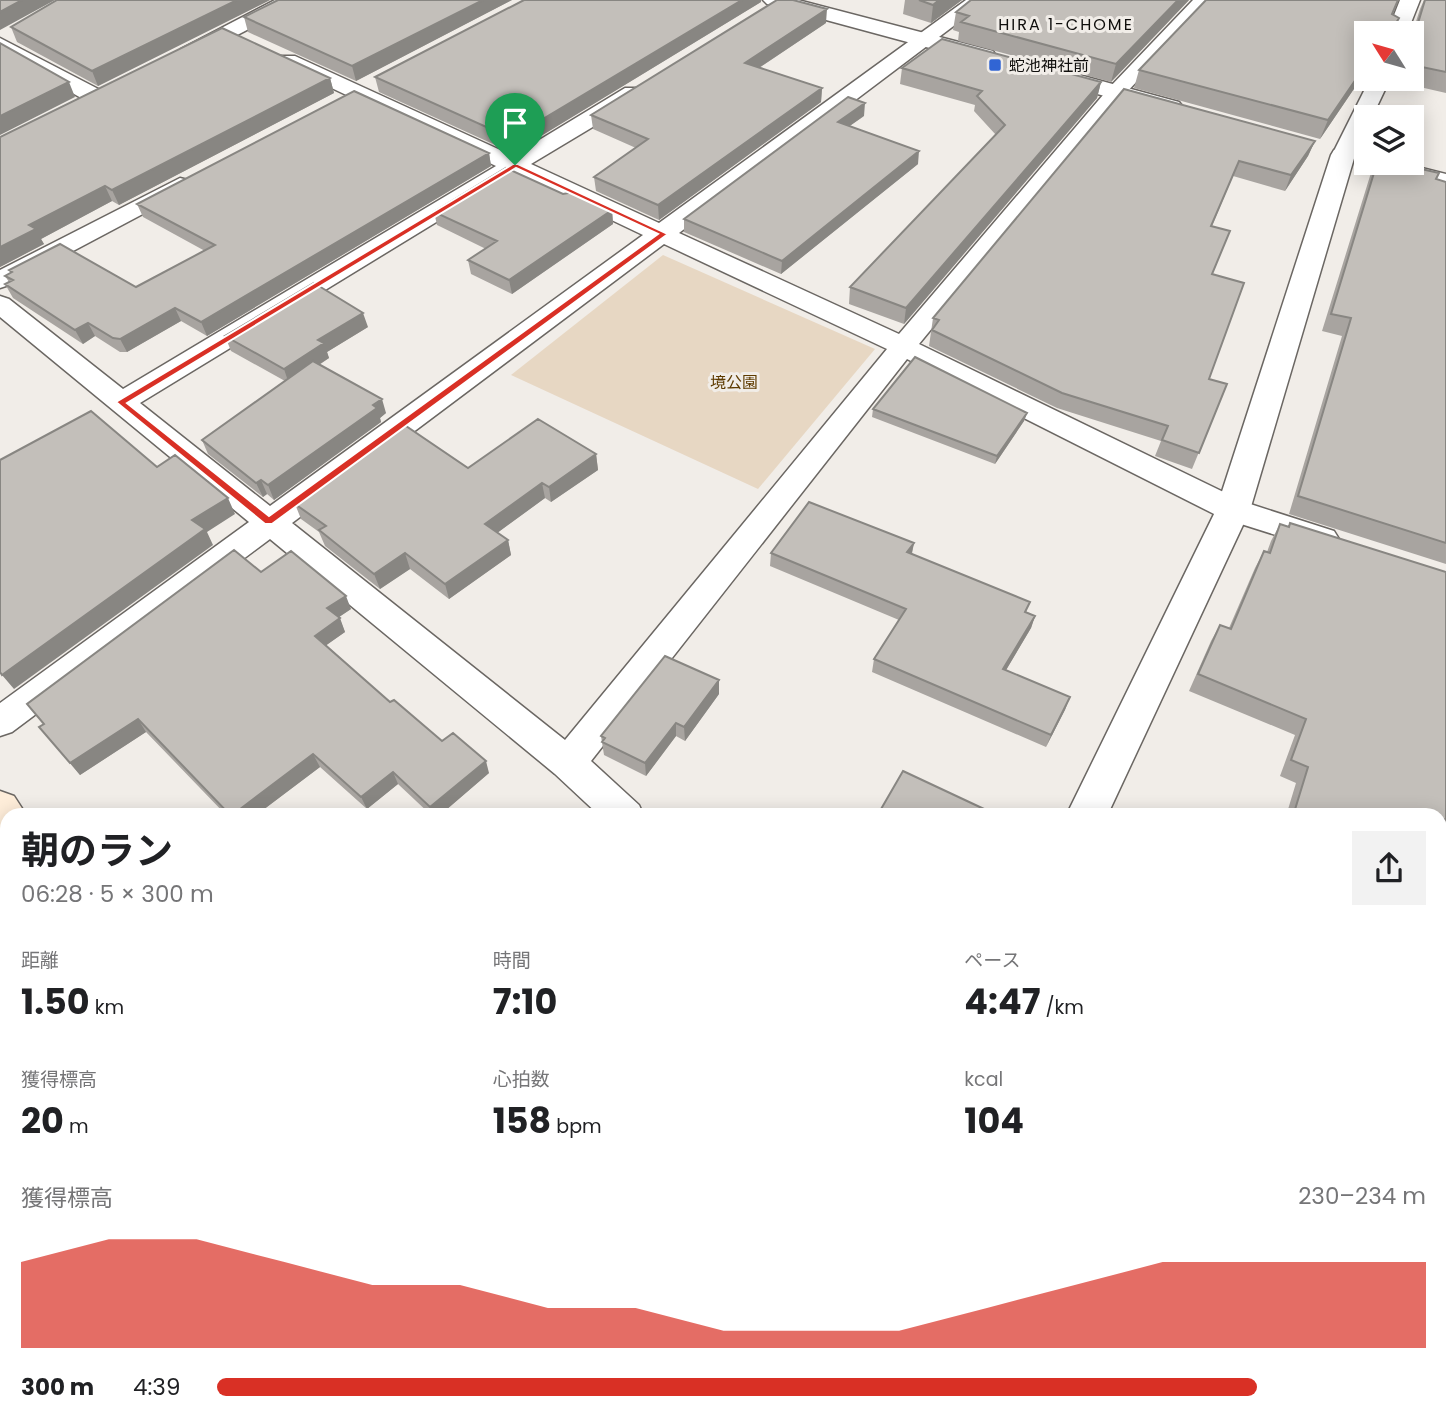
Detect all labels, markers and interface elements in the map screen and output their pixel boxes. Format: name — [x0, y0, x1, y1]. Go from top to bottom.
district label: HIRA 1-CHOME — [998, 13, 1134, 36]
north arrow — [1354, 21, 1424, 91]
map controls — [1354, 21, 1424, 175]
place label: 蛇池神社前 — [1009, 54, 1089, 77]
marker: 蛇池神社前 — [987, 57, 1003, 73]
pin — [485, 93, 545, 165]
icon: arrive — [496, 104, 534, 142]
button: layers — [1354, 105, 1424, 175]
park label: 境公園 — [710, 371, 758, 394]
text: 朝のラン — [21, 824, 173, 877]
button: share — [1352, 831, 1426, 905]
text: 06:28 · 5 × 300 m — [21, 878, 214, 910]
text: 距離 — [21, 947, 59, 974]
text: 時間 — [493, 947, 531, 974]
text: ペース — [964, 947, 1020, 974]
text: 1.50 — [21, 977, 90, 1026]
text: 7:10 — [493, 977, 557, 1026]
text: 4:47 — [964, 977, 1040, 1026]
text: km — [90, 994, 124, 1021]
text: /km — [1040, 994, 1084, 1021]
text: 獲得標高 — [21, 1066, 97, 1093]
text: 心拍数 — [493, 1066, 550, 1093]
text: kcal — [964, 1066, 1003, 1093]
text: 20 — [21, 1096, 64, 1145]
text: 158 — [493, 1096, 551, 1145]
text: 104 — [964, 1096, 1024, 1145]
text: m — [64, 1113, 88, 1140]
text: bpm — [551, 1113, 602, 1140]
text: 230–234 m — [1298, 1180, 1426, 1212]
text: 獲得標高 — [21, 1182, 113, 1214]
text: 300 m — [21, 1371, 94, 1403]
text: 4:39 — [133, 1371, 180, 1403]

